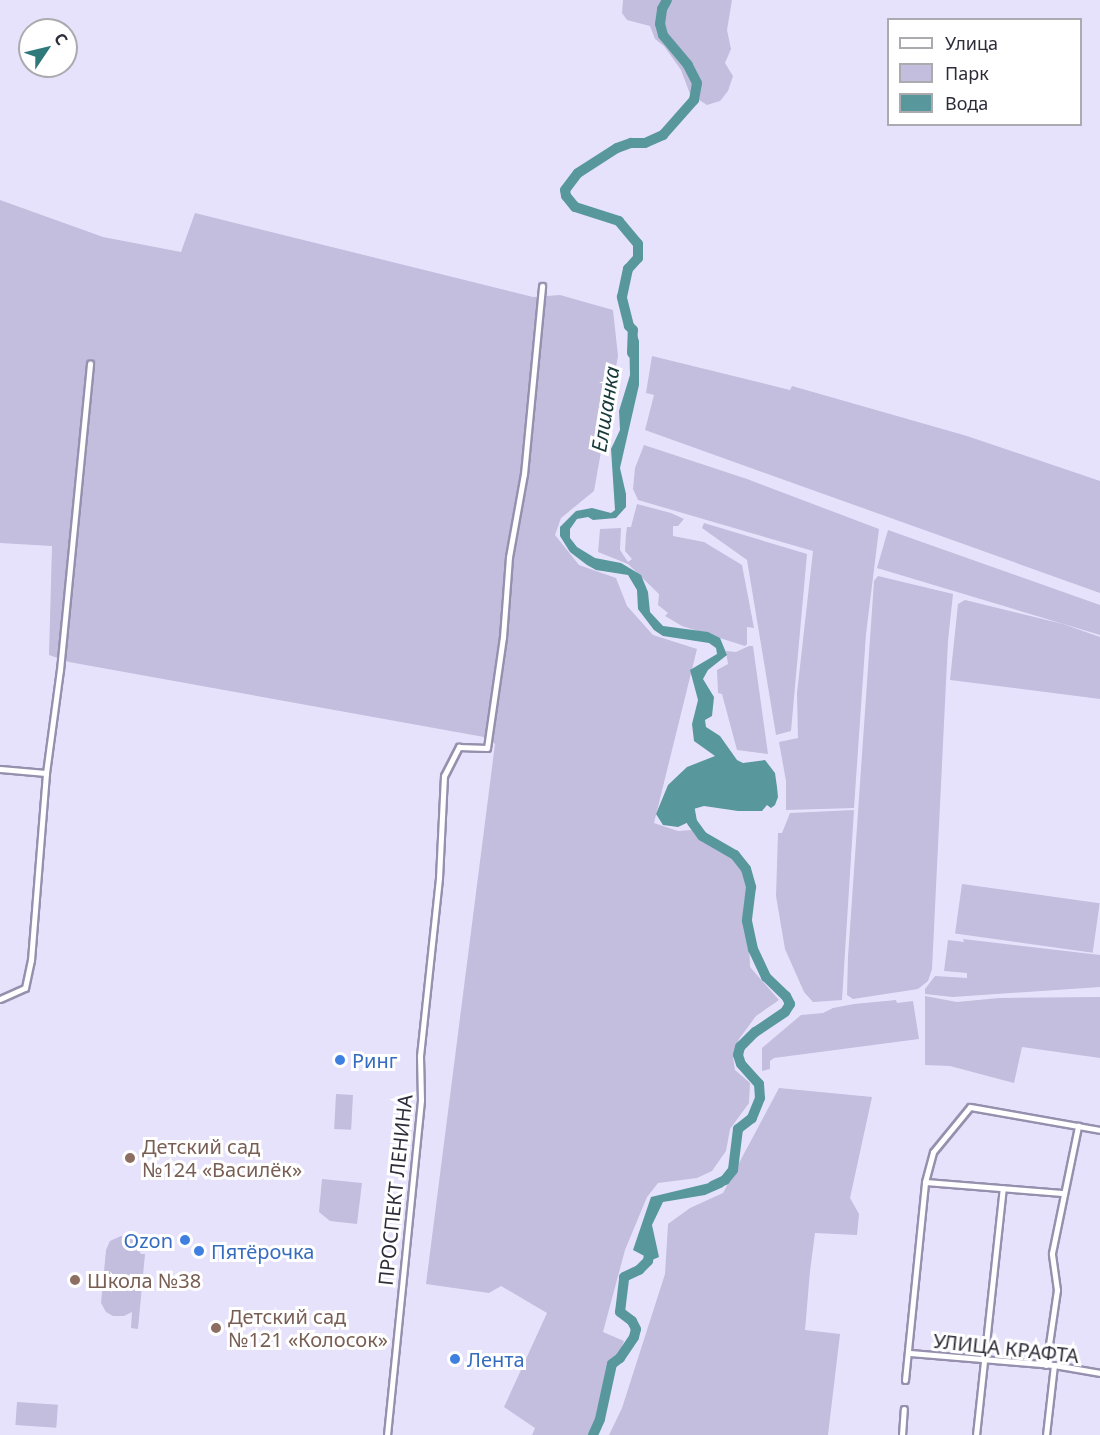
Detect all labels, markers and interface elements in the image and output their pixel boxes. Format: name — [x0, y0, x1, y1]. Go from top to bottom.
north arrow — [18, 18, 78, 78]
legend — [887, 18, 1082, 126]
text: С — [49, 28, 73, 49]
text: Улица — [945, 31, 998, 55]
text: Парк — [945, 61, 989, 85]
text: Вода — [945, 91, 988, 115]
water label: Елшанка — [586, 364, 624, 454]
place label: Ринг — [352, 1048, 398, 1072]
marker: Ринг — [333, 1053, 347, 1067]
street label: ПРОСПЕКТ ЛЕНИНА — [373, 1093, 417, 1287]
place label: Детский сад №124 «Василёк» — [142, 1134, 302, 1181]
marker: Детский сад №124 «Василёк» — [123, 1151, 137, 1165]
place label: Ozon — [124, 1228, 173, 1252]
marker: Ozon — [178, 1233, 192, 1247]
place label: Пятёрочка — [211, 1239, 314, 1263]
marker: Пятёрочка — [192, 1244, 206, 1258]
place label: Школа №38 — [87, 1268, 201, 1292]
marker: Школа №38 — [68, 1273, 82, 1287]
place label: Детский сад №121 «Колосок» — [228, 1304, 388, 1351]
marker: Детский сад №121 «Колосок» — [209, 1321, 223, 1335]
street label: УЛИЦА КРАФТА — [932, 1328, 1080, 1368]
place label: Лента — [467, 1347, 525, 1371]
marker: Лента — [448, 1352, 462, 1366]

